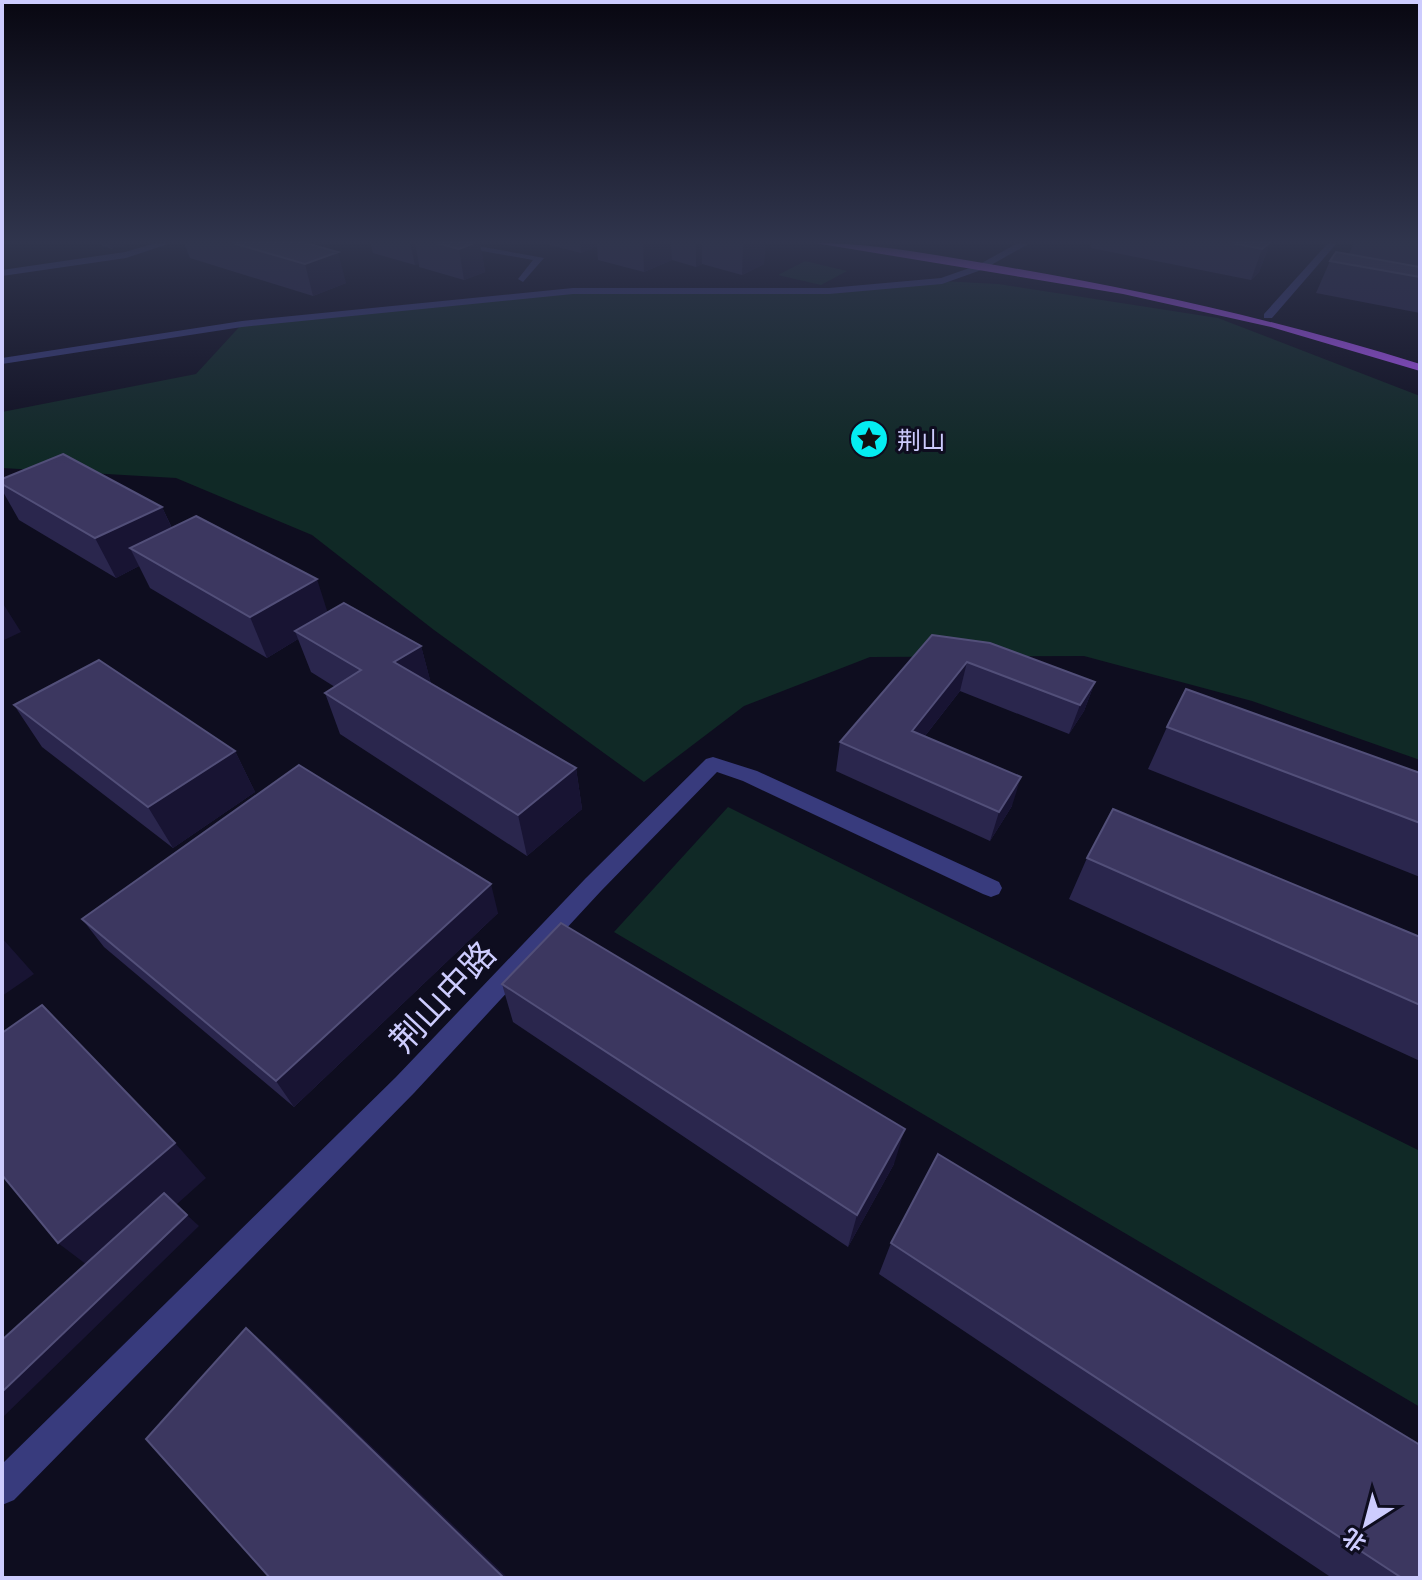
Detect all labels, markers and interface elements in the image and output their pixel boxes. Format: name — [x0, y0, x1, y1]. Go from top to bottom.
place icon: 荆山 — [848, 418, 890, 460]
place label: 荆山 — [897, 423, 945, 456]
street label: 荆山中路 — [379, 931, 505, 1061]
north arrow — [1326, 1484, 1406, 1564]
text: 北 — [1337, 1522, 1372, 1559]

